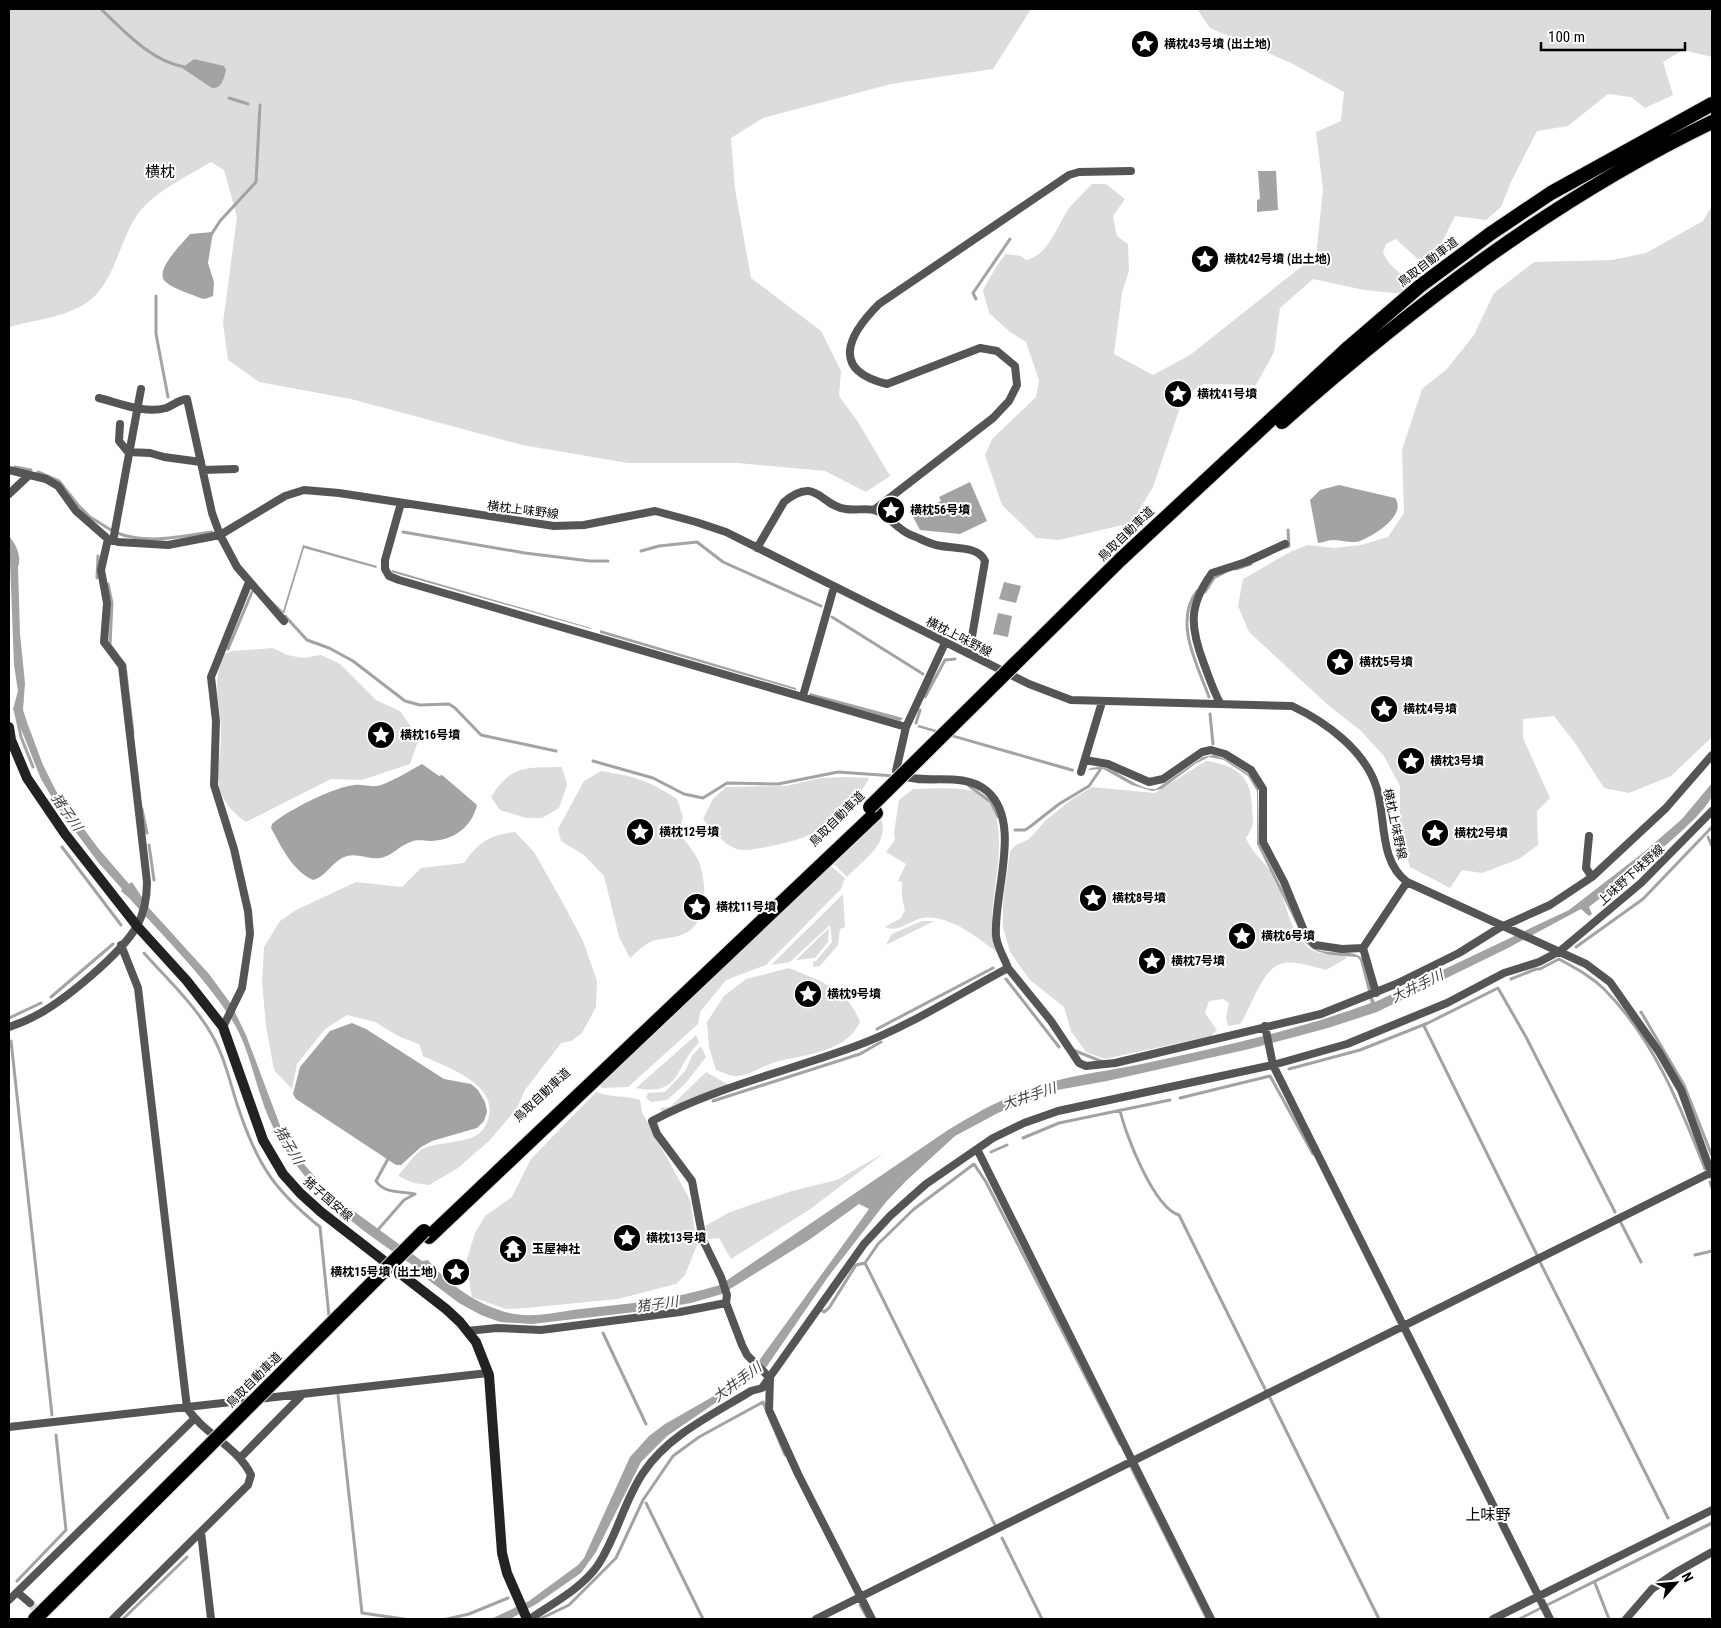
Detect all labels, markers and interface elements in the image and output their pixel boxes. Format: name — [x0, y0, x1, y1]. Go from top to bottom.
scale bar — [1541, 20, 1685, 52]
text: 100 m — [1548, 28, 1585, 46]
place icon: 横枕43号墳 (出土地) — [1130, 29, 1160, 59]
place label: 横枕43号墳 (出土地) — [1164, 37, 1271, 51]
district label: 横枕 — [145, 163, 175, 181]
street label: 鳥取自動車道 — [1395, 234, 1461, 290]
place icon: 横枕42号墳 (出土地) — [1190, 244, 1220, 274]
place label: 横枕42号墳 (出土地) — [1224, 252, 1331, 266]
place icon: 横枕41号墳 — [1163, 379, 1193, 409]
place label: 横枕41号墳 — [1197, 387, 1257, 401]
place icon: 横枕56号墳 — [876, 495, 906, 525]
street label: 横枕上味野線 — [486, 499, 560, 521]
place label: 横枕56号墳 — [910, 503, 970, 517]
street label: 鳥取自動車道 — [1095, 504, 1157, 564]
street label: 横枕上味野線 — [924, 614, 994, 660]
place icon: 横枕5号墳 — [1325, 647, 1355, 677]
place label: 横枕5号墳 — [1359, 655, 1413, 669]
place icon: 横枕4号墳 — [1369, 694, 1399, 724]
place label: 横枕4号墳 — [1403, 702, 1457, 716]
place icon: 横枕16号墳 — [366, 720, 396, 750]
place label: 横枕16号墳 — [400, 728, 460, 742]
place icon: 横枕3号墳 — [1396, 746, 1426, 776]
place label: 横枕3号墳 — [1430, 754, 1484, 768]
street label: 横枕上味野線 — [1381, 787, 1409, 861]
street label: 鳥取自動車道 — [807, 789, 867, 849]
water label: 猪子川 — [48, 790, 87, 835]
place icon: 横枕12号墳 — [625, 817, 655, 847]
place icon: 横枕2号墳 — [1420, 818, 1450, 848]
place label: 横枕12号墳 — [659, 825, 719, 839]
place label: 横枕2号墳 — [1454, 826, 1508, 840]
street label: 上味野下味野線 — [1595, 842, 1667, 908]
place icon: 横枕8号墳 — [1078, 883, 1108, 913]
place label: 横枕8号墳 — [1112, 891, 1166, 905]
place icon: 横枕11号墳 — [682, 892, 712, 922]
place label: 横枕11号墳 — [716, 900, 776, 914]
place icon: 横枕6号墳 — [1227, 921, 1257, 951]
place label: 横枕6号墳 — [1261, 929, 1315, 943]
place icon: 横枕7号墳 — [1137, 946, 1167, 976]
place label: 横枕7号墳 — [1171, 954, 1225, 968]
water label: 大井手川 — [1388, 966, 1447, 1005]
place icon: 横枕9号墳 — [793, 979, 823, 1009]
place label: 横枕9号墳 — [827, 987, 881, 1001]
street label: 鳥取自動車道 — [511, 1065, 573, 1125]
water label: 大井手川 — [1000, 1079, 1060, 1113]
water label: 猪子川 — [271, 1123, 308, 1169]
street label: 猪子国安線 — [301, 1174, 355, 1224]
place icon: 横枕13号墳 — [612, 1223, 642, 1253]
place label: 横枕13号墳 — [646, 1231, 706, 1245]
temple icon: 玉屋神社 — [498, 1234, 528, 1264]
place label: 玉屋神社 — [532, 1242, 580, 1256]
place icon: 横枕15号墳 (出土地) — [441, 1257, 471, 1287]
place label: 横枕15号墳 (出土地) — [330, 1265, 437, 1279]
water label: 猪子川 — [635, 1293, 681, 1315]
street label: 鳥取自動車道 — [224, 1350, 284, 1410]
water label: 大井手川 — [710, 1358, 766, 1405]
district label: 上味野 — [1465, 1506, 1511, 1524]
north arrow — [1651, 1558, 1701, 1608]
text: N — [1679, 1570, 1697, 1585]

